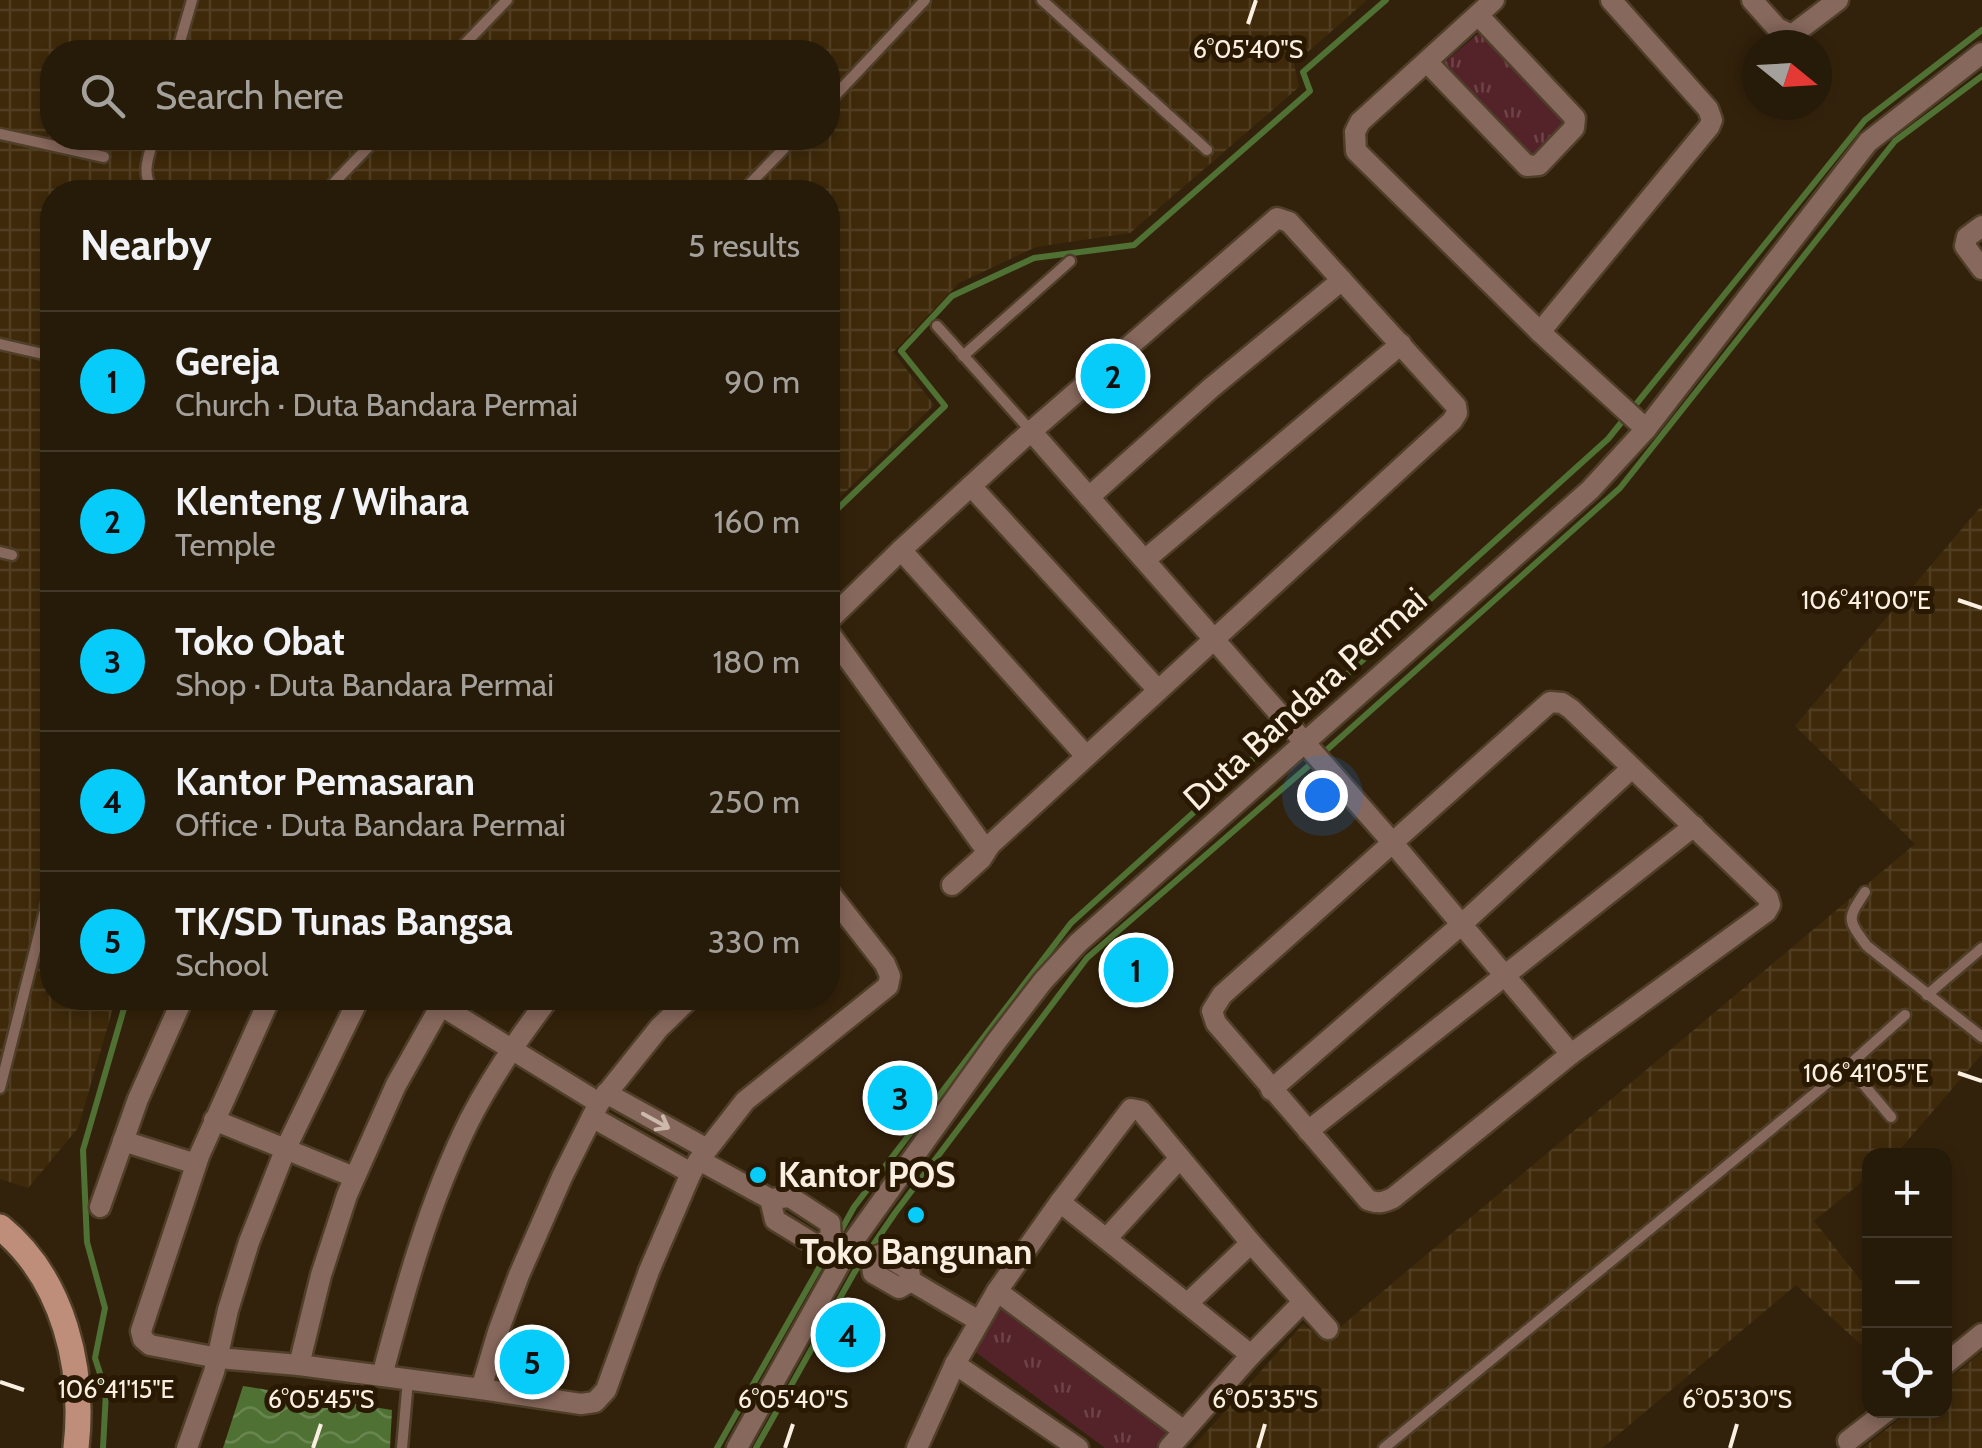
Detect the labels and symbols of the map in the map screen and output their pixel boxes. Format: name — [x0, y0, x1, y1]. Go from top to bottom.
north arrow — [1742, 30, 1832, 120]
text: 6°05'40"S — [1193, 34, 1303, 64]
pin: 2 — [1080, 338, 1146, 414]
street label: Duta Bandara Permai — [1174, 578, 1435, 819]
text: 106°41'00"E — [1801, 585, 1931, 615]
your location — [1297, 770, 1348, 821]
pin: 1 — [1104, 932, 1168, 1008]
text: 106°41'05"E — [1803, 1058, 1929, 1088]
pin: 3 — [868, 1060, 932, 1136]
one-way arrow — [641, 1111, 671, 1131]
place label: Kantor POS — [778, 1153, 955, 1196]
marker: Kantor POS — [747, 1164, 769, 1186]
marker: Toko Bangunan — [905, 1204, 927, 1226]
place label: Toko Bangunan — [800, 1230, 1032, 1273]
pin: 4 — [816, 1298, 880, 1372]
pin: 5 — [500, 1324, 564, 1400]
text: 106°41'15"E — [58, 1374, 174, 1404]
text: 6°05'45"S — [268, 1384, 374, 1414]
text: 6°05'40"S — [738, 1384, 848, 1414]
text: 6°05'35"S — [1212, 1384, 1318, 1414]
text: 6°05'30"S — [1682, 1384, 1792, 1414]

